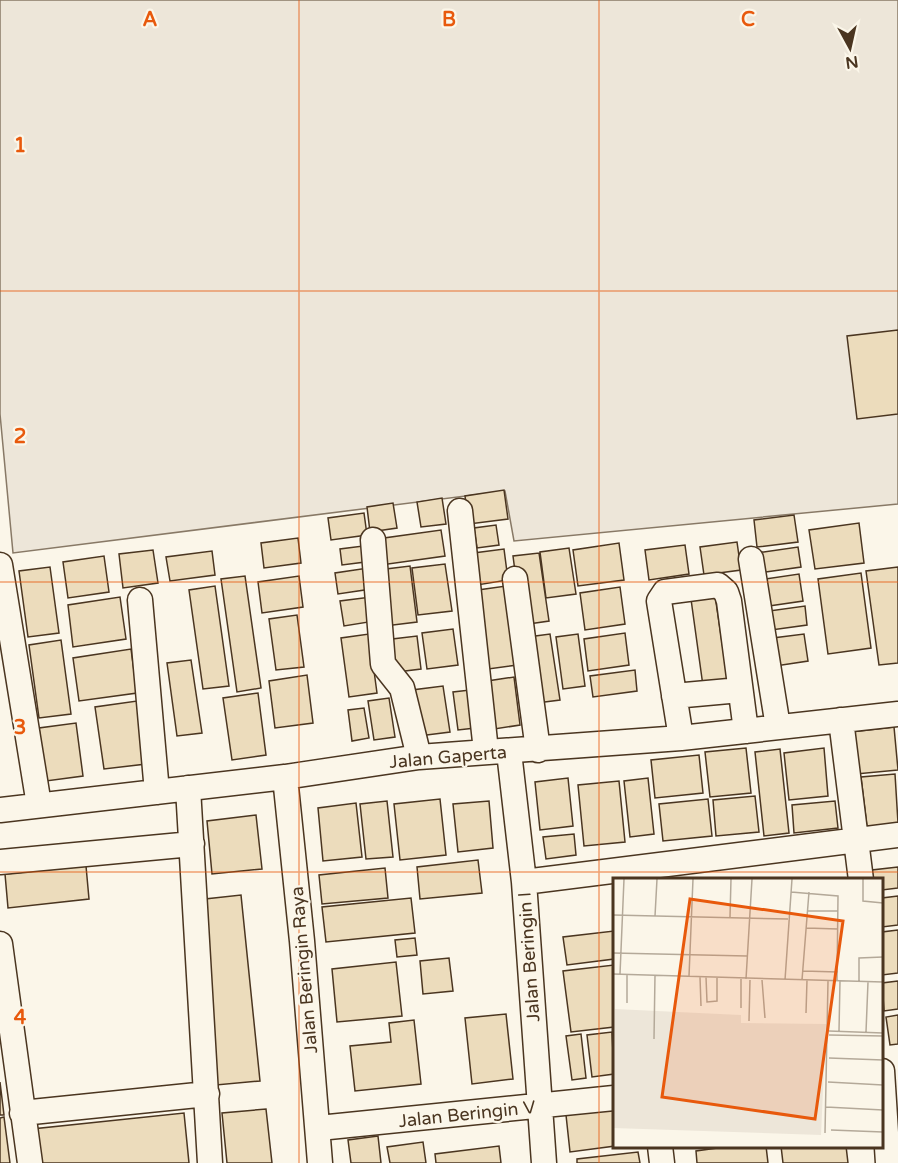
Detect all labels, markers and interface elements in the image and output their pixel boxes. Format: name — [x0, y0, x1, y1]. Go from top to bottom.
text: A — [143, 8, 158, 32]
text: B — [442, 8, 456, 32]
text: C — [741, 8, 755, 32]
north arrow — [820, 18, 880, 78]
text: N — [844, 51, 860, 73]
text: 1 — [14, 134, 26, 158]
text: 2 — [14, 425, 26, 449]
text: 3 — [14, 716, 26, 740]
street label: Jalan Gaperta — [388, 741, 508, 773]
inset map — [613, 878, 883, 1148]
street label: Jalan Beringin Raya — [286, 886, 322, 1054]
street label: Jalan Beringin I — [513, 891, 545, 1023]
text: 4 — [14, 1006, 27, 1030]
street label: Jalan Beringin V — [397, 1096, 537, 1132]

